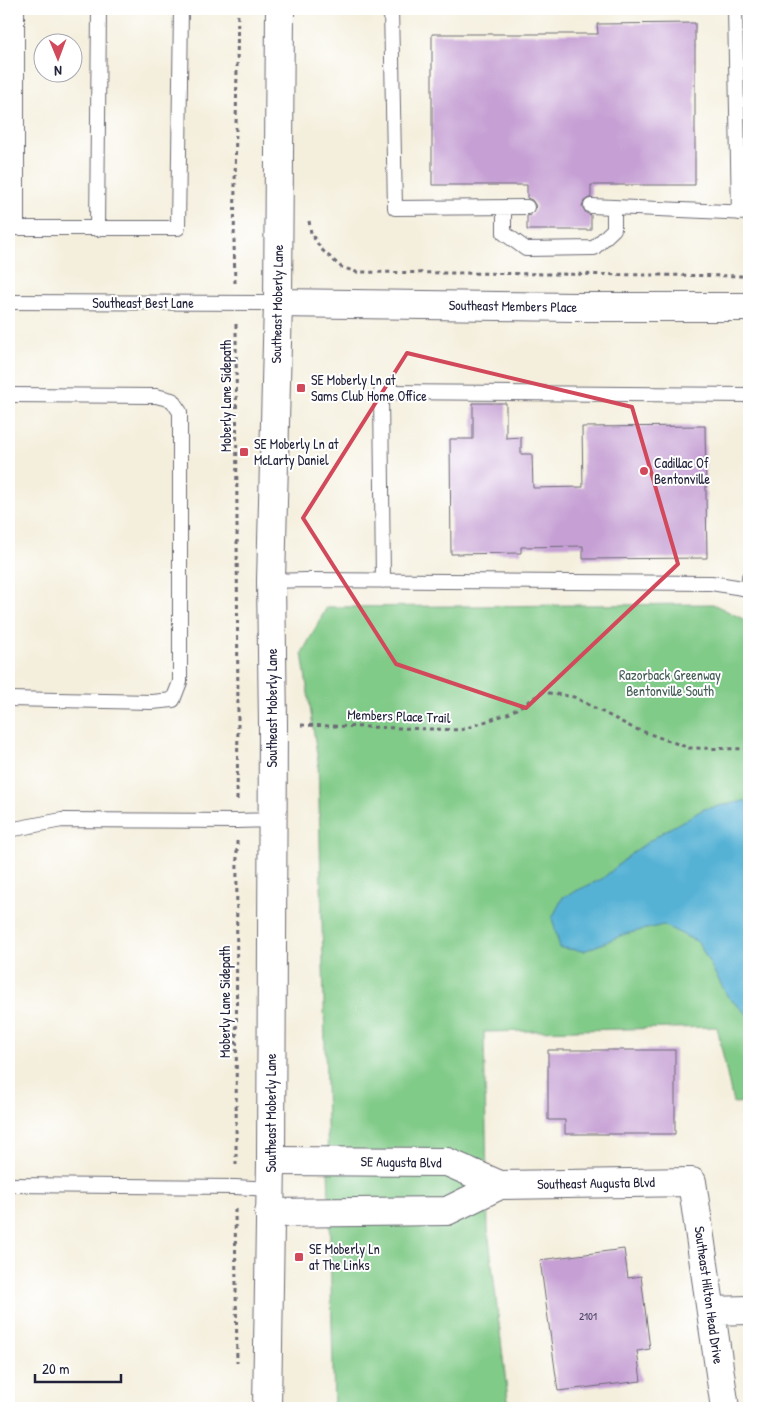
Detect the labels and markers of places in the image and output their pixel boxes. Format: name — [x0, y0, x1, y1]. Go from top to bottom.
place label: SE Moberly Ln at Sams Club Home Office — [311, 370, 427, 405]
marker: SE Moberly Ln at Sams Club Home Office — [295, 382, 307, 394]
place label: SE Moberly Ln at McLarty Daniel — [254, 434, 339, 470]
marker: SE Moberly Ln at McLarty Daniel — [238, 446, 250, 458]
place label: Cadillac Of Bentonville — [654, 453, 711, 488]
marker: Cadillac Of Bentonville — [638, 465, 650, 477]
place label: SE Moberly Ln at The Links — [309, 1239, 380, 1274]
marker: SE Moberly Ln at The Links — [293, 1251, 305, 1263]

